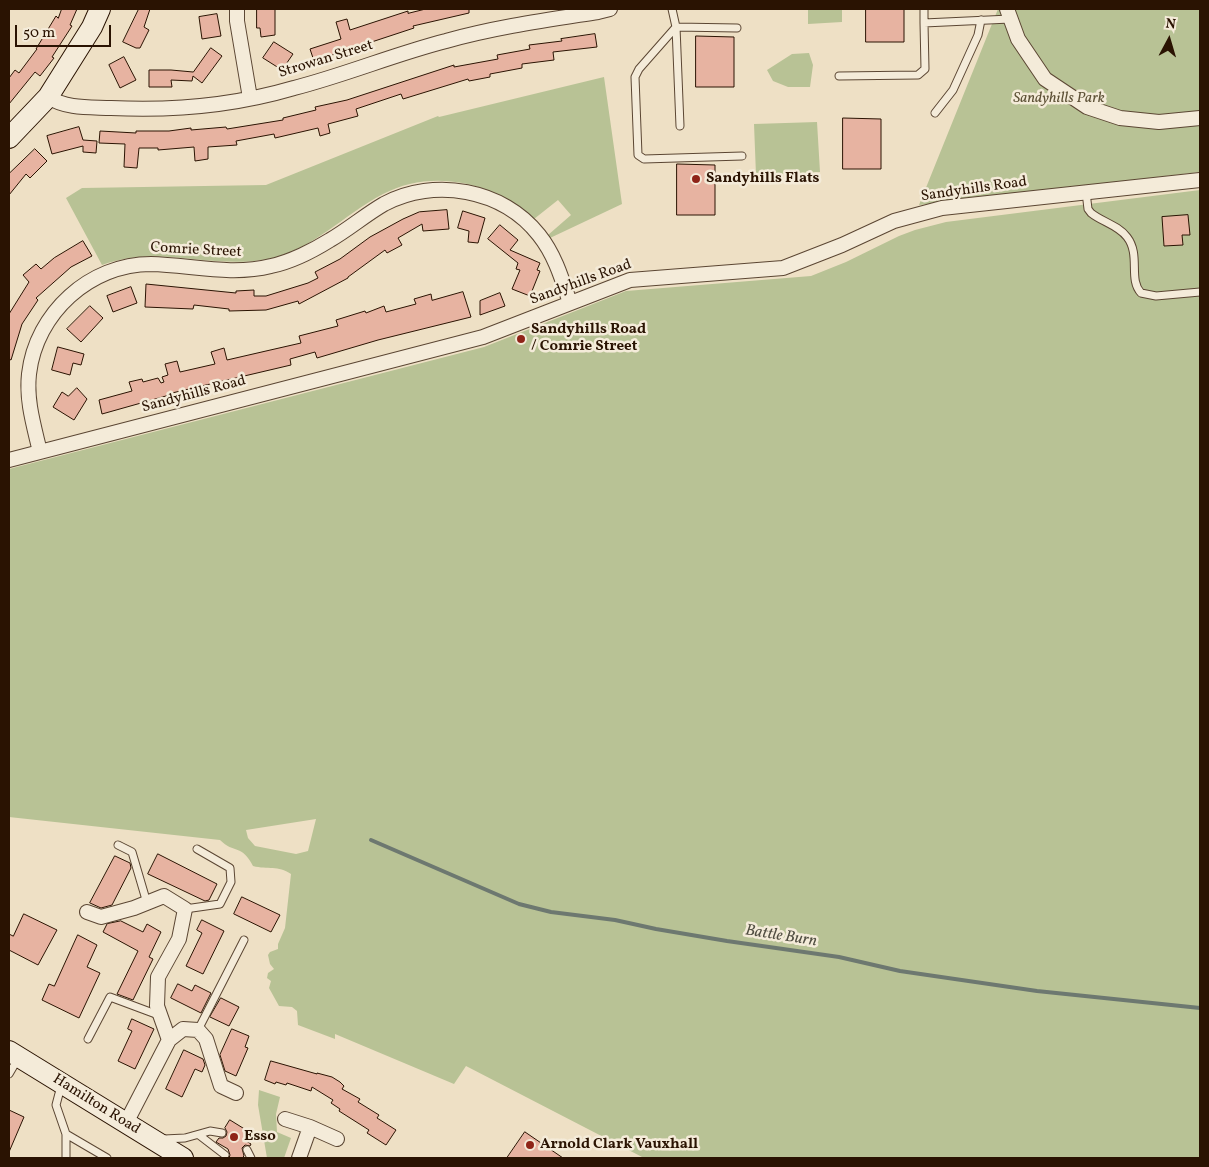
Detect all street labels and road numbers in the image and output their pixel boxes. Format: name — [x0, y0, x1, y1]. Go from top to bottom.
street label: Strowan Street — [277, 37, 375, 83]
street label: Sandyhills Road — [920, 174, 1028, 206]
street label: Comrie Street — [150, 240, 242, 262]
street label: Sandyhills Road — [528, 256, 634, 310]
street label: Sandyhills Road — [140, 372, 248, 418]
street label: Hamilton Road — [49, 1071, 143, 1139]

